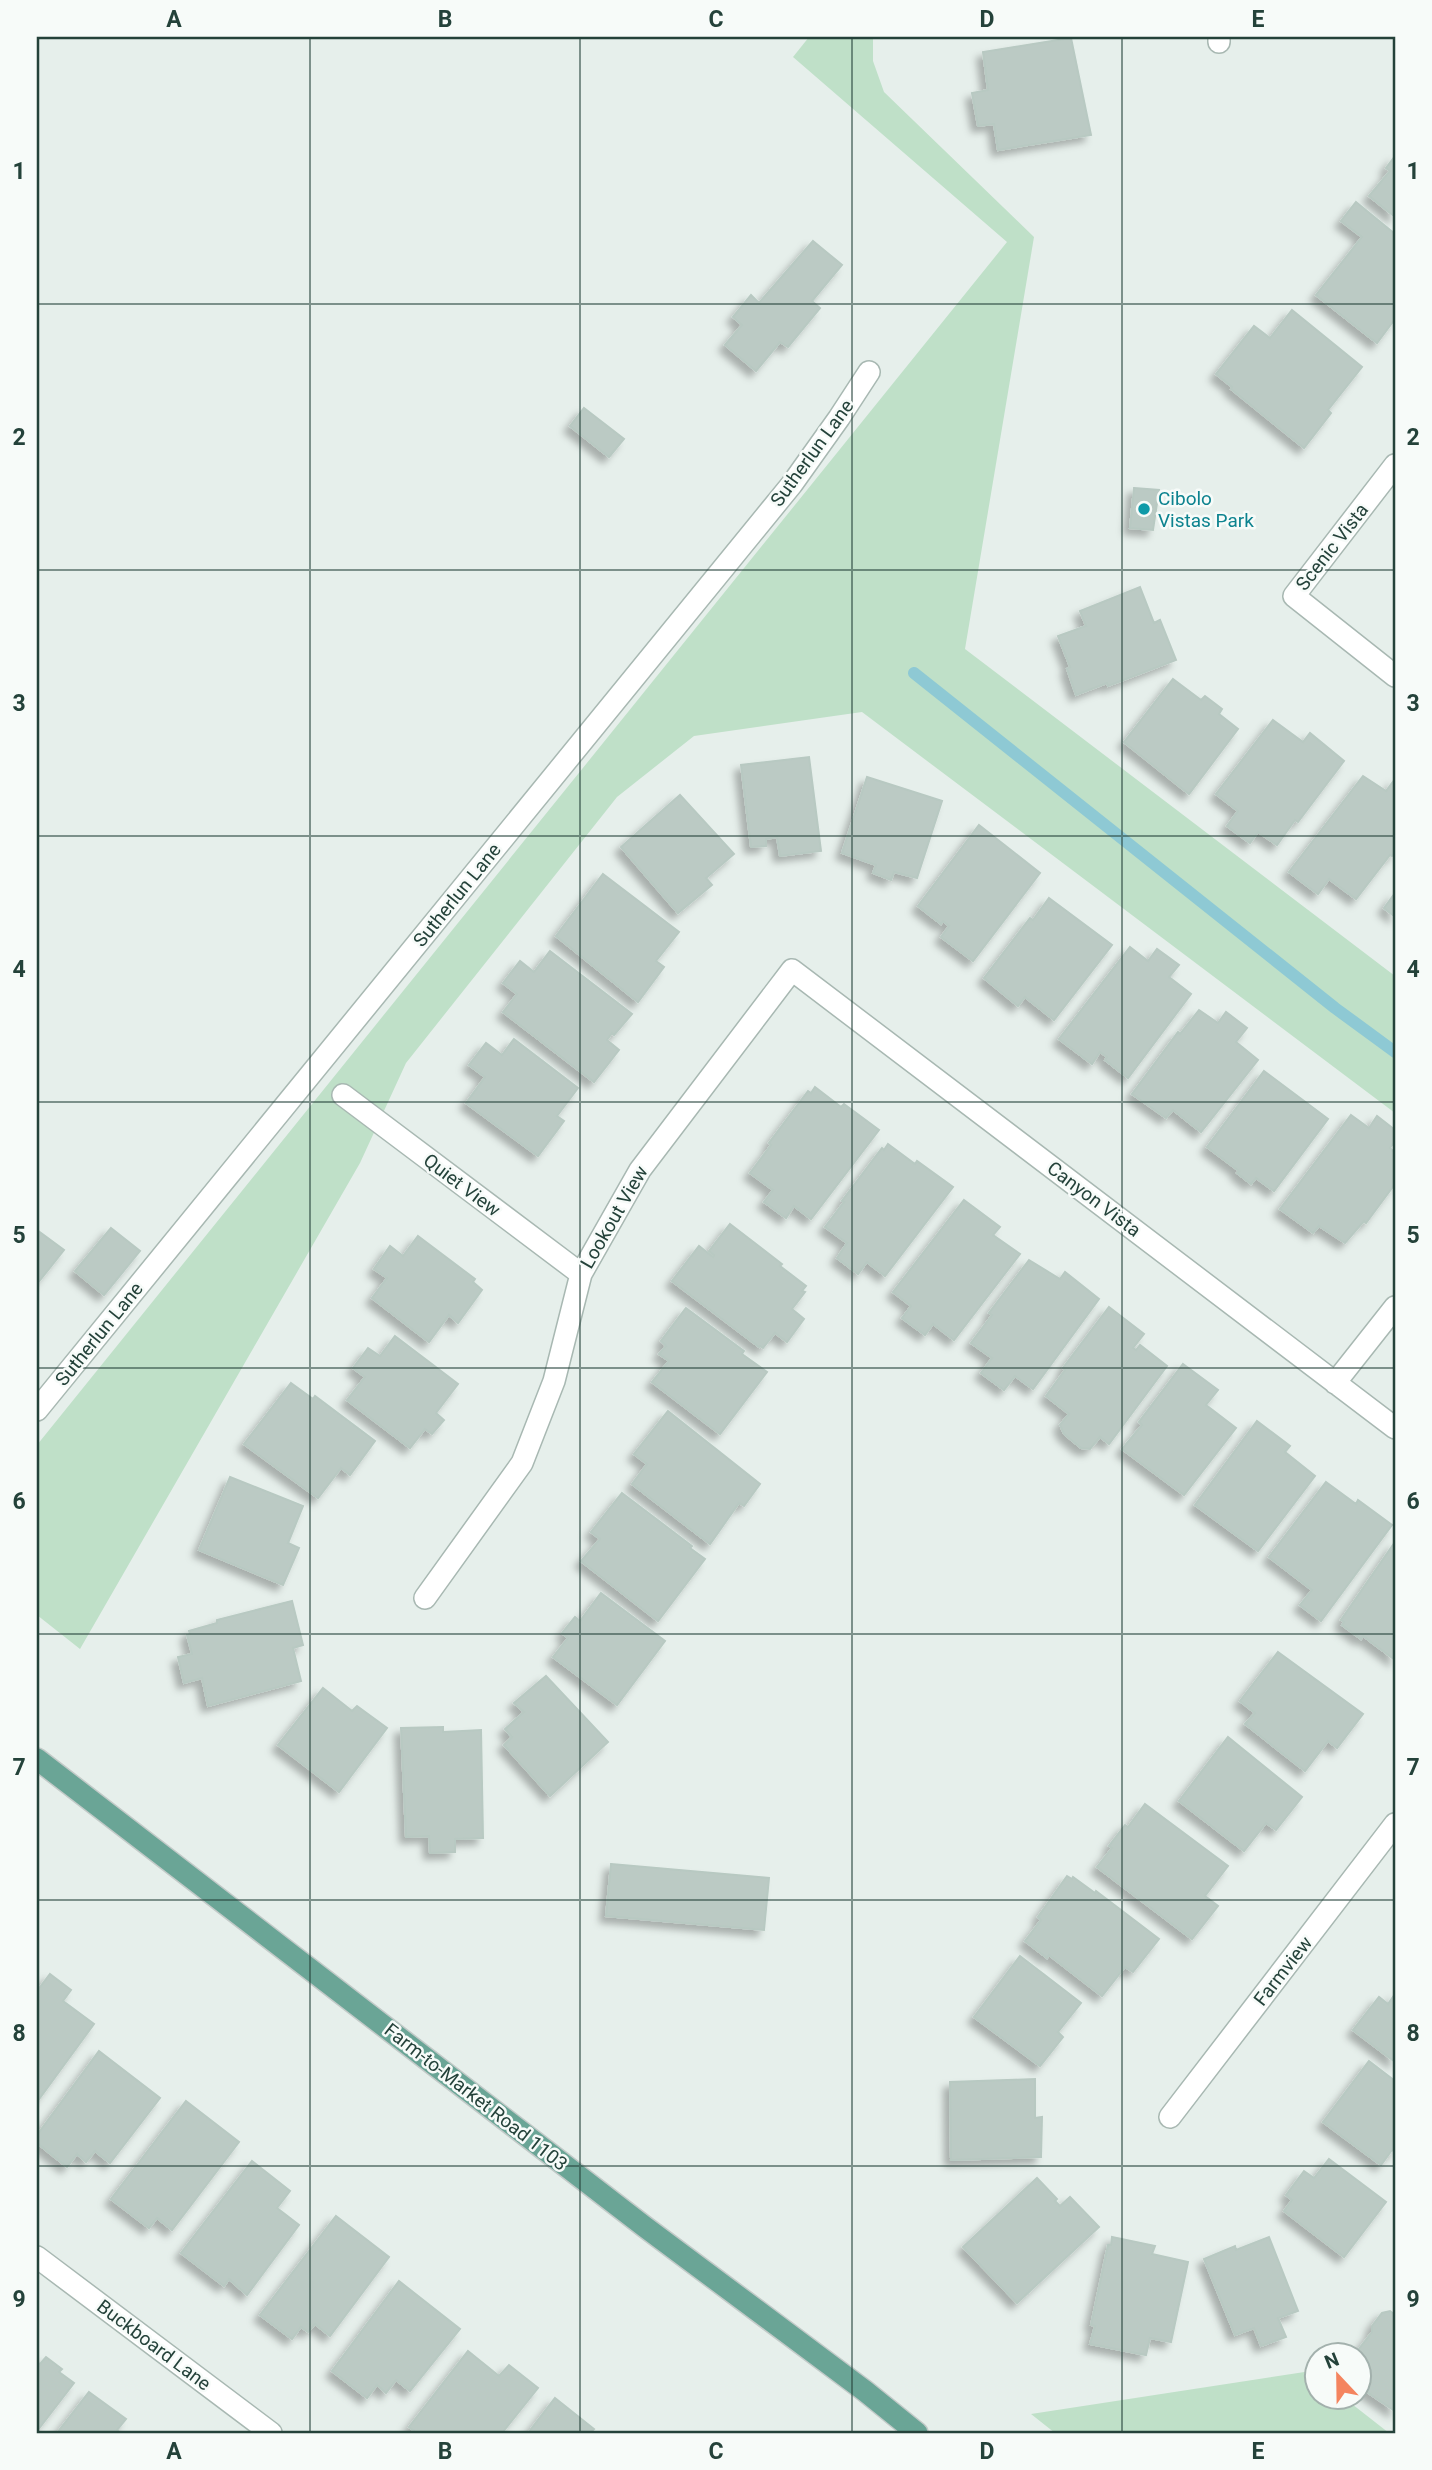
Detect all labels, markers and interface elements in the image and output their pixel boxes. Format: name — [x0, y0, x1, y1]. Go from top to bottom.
text: A — [166, 6, 182, 33]
text: B — [438, 6, 452, 33]
text: C — [708, 6, 724, 33]
text: D — [980, 6, 994, 33]
text: E — [1252, 6, 1265, 33]
text: 1 — [12, 158, 26, 185]
text: 1 — [1406, 158, 1420, 185]
street label: Sutherlun Lane — [766, 395, 858, 511]
text: 2 — [12, 424, 26, 451]
text: 2 — [1406, 424, 1420, 451]
place label: Cibolo Vistas Park — [1158, 487, 1254, 532]
street label: Scenic Vista — [1291, 499, 1373, 595]
marker: Cibolo Vistas Park — [1136, 501, 1152, 517]
text: 3 — [12, 690, 26, 717]
text: 3 — [1406, 690, 1420, 717]
street label: Sutherlun Lane — [408, 839, 506, 951]
text: 4 — [12, 956, 26, 983]
text: 4 — [1406, 956, 1420, 983]
street label: Quiet View — [419, 1149, 505, 1221]
street label: Canyon Vista — [1043, 1156, 1145, 1242]
street label: Lookout View — [575, 1162, 653, 1272]
text: 5 — [12, 1222, 26, 1249]
text: 5 — [1406, 1222, 1420, 1249]
street label: Sutherlun Lane — [50, 1278, 148, 1390]
text: 6 — [12, 1488, 26, 1515]
text: 6 — [1406, 1488, 1420, 1515]
text: 7 — [12, 1754, 26, 1781]
text: 7 — [1406, 1754, 1420, 1781]
street label: Farmview — [1249, 1932, 1317, 2010]
street label: Farm-to-Market Road 1103 — [380, 2018, 572, 2176]
text: 8 — [12, 2020, 26, 2047]
text: 8 — [1406, 2020, 1420, 2047]
text: 9 — [12, 2286, 26, 2313]
text: 9 — [1406, 2286, 1420, 2313]
street label: Buckboard Lane — [93, 2295, 215, 2395]
north arrow — [1302, 2340, 1372, 2410]
text: N — [1321, 2348, 1342, 2374]
text: A — [166, 2438, 182, 2465]
text: B — [438, 2438, 452, 2465]
text: C — [708, 2438, 724, 2465]
text: D — [980, 2438, 994, 2465]
text: E — [1252, 2438, 1265, 2465]

